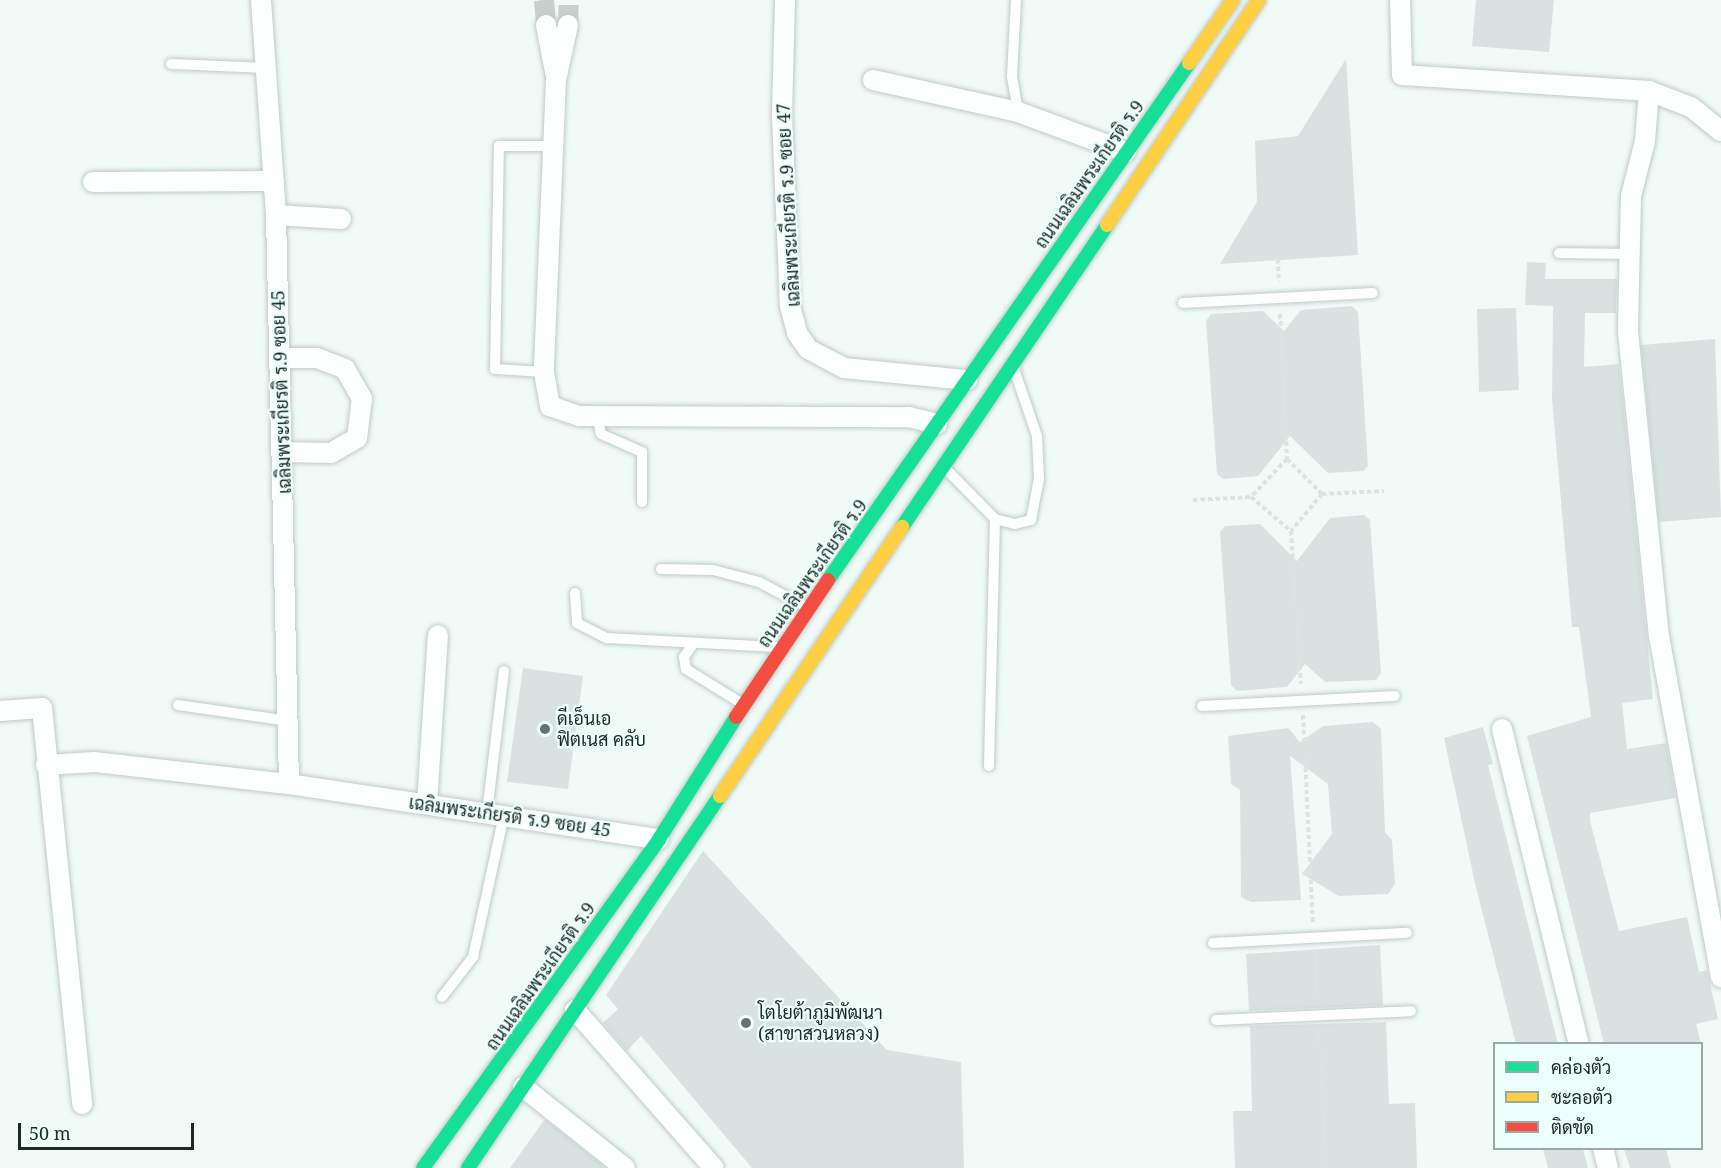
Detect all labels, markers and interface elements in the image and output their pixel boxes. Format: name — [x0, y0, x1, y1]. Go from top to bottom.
street label: ถนนเฉลิมพระเกียรติ ร.9 — [1030, 96, 1148, 252]
street label: เฉลิมพระเกียรติ ร.9 ซอย 47 — [772, 103, 804, 307]
street label: เฉลิมพระเกียรติ ร.9 ซอย 45 — [267, 290, 295, 494]
street label: ถนนเฉลิมพระเกียรติ ร.9 — [753, 495, 871, 651]
place label: ดีเอ็นเอ ฟิตเนส คลับ — [557, 708, 646, 750]
marker: ดีเอ็นเอ ฟิตเนส คลับ — [538, 722, 552, 736]
street label: เฉลิมพระเกียรติ ร.9 ซอย 45 — [408, 791, 612, 841]
street label: ถนนเฉลิมพระเกียรติ ร.9 — [481, 898, 599, 1054]
place label: โตโยต้าภูมิพัฒนา (สาขาสวนหลวง) — [758, 1002, 883, 1044]
marker: โตโยต้าภูมิพัฒนา (สาขาสวนหลวง) — [739, 1016, 753, 1030]
legend — [1493, 1042, 1703, 1150]
text: คล่องตัว — [1551, 1055, 1611, 1079]
text: ชะลอตัว — [1551, 1085, 1613, 1109]
scale bar — [21, 1111, 196, 1149]
text: ติดขัด — [1551, 1115, 1594, 1139]
text: 50 m — [29, 1121, 71, 1145]

